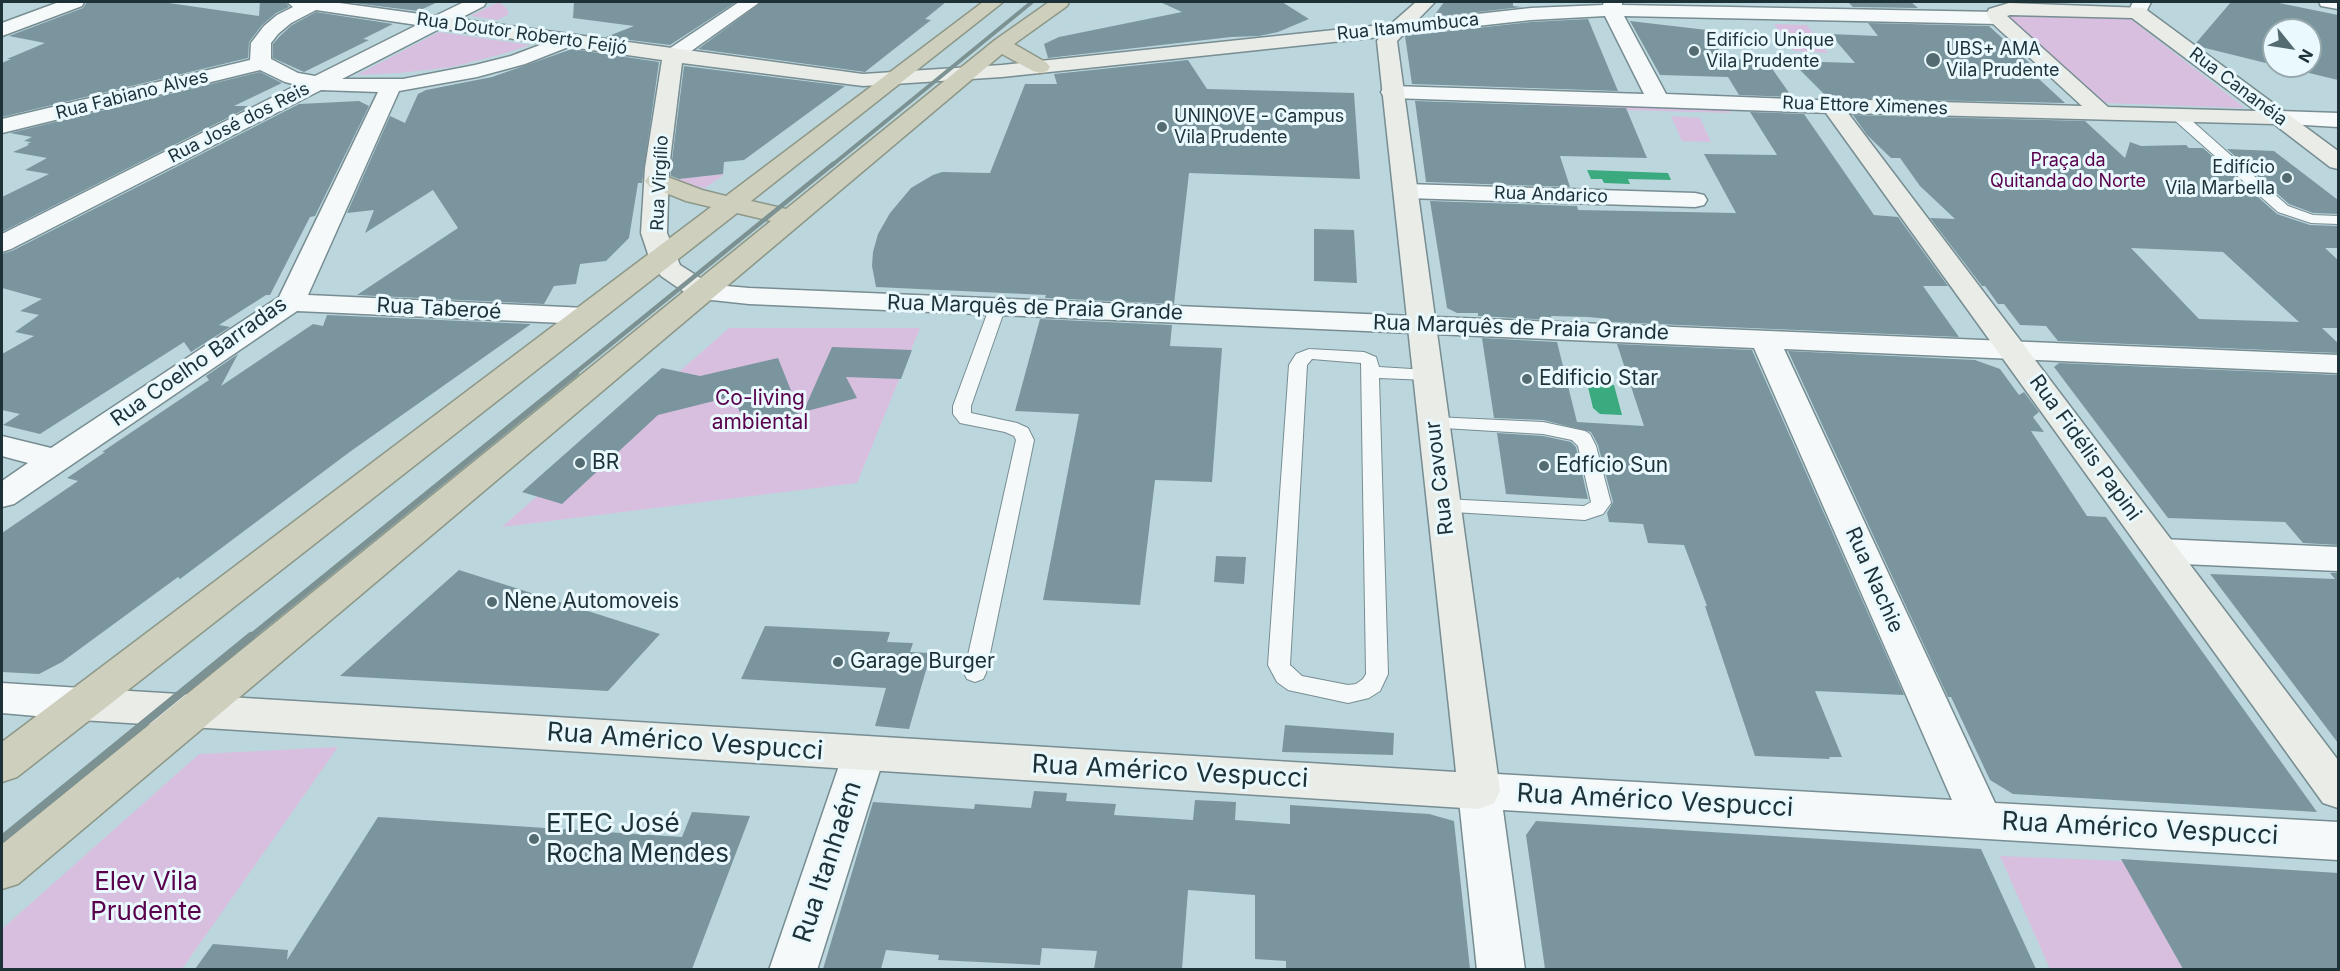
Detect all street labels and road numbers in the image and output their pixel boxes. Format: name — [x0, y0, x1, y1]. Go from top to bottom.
street label: Rua Doutor Roberto Feijó — [415, 9, 629, 59]
street label: Rua Itamumbuca — [1336, 9, 1480, 45]
street label: Rua Cananéia — [2185, 43, 2291, 131]
street label: Rua Fabiano Alves — [54, 66, 210, 124]
street label: Rua José dos Reis — [165, 78, 313, 168]
street label: Rua Ettore Ximenes — [1782, 92, 1948, 120]
street label: Rua Virgílio — [647, 135, 673, 231]
street label: Rua Andarico — [1494, 182, 1608, 208]
street label: Rua Marquês de Praia Grande — [887, 290, 1183, 326]
street label: Rua Coelho Barradas — [106, 292, 292, 432]
street label: Rua Taberoé — [376, 293, 502, 325]
street label: Rua Marquês de Praia Grande — [1373, 310, 1669, 346]
street label: Rua Fidélis Papini — [2024, 370, 2146, 526]
street label: Rua Cavour — [1421, 420, 1459, 536]
street label: Rua Nachie — [1840, 523, 1908, 637]
street label: Rua Américo Vespucci — [546, 717, 824, 767]
street label: Rua Américo Vespucci — [1031, 749, 1309, 795]
street label: Rua Itanhaém — [787, 777, 869, 947]
street label: Rua Américo Vespucci — [1516, 778, 1794, 824]
street label: Rua Américo Vespucci — [2001, 806, 2279, 852]

